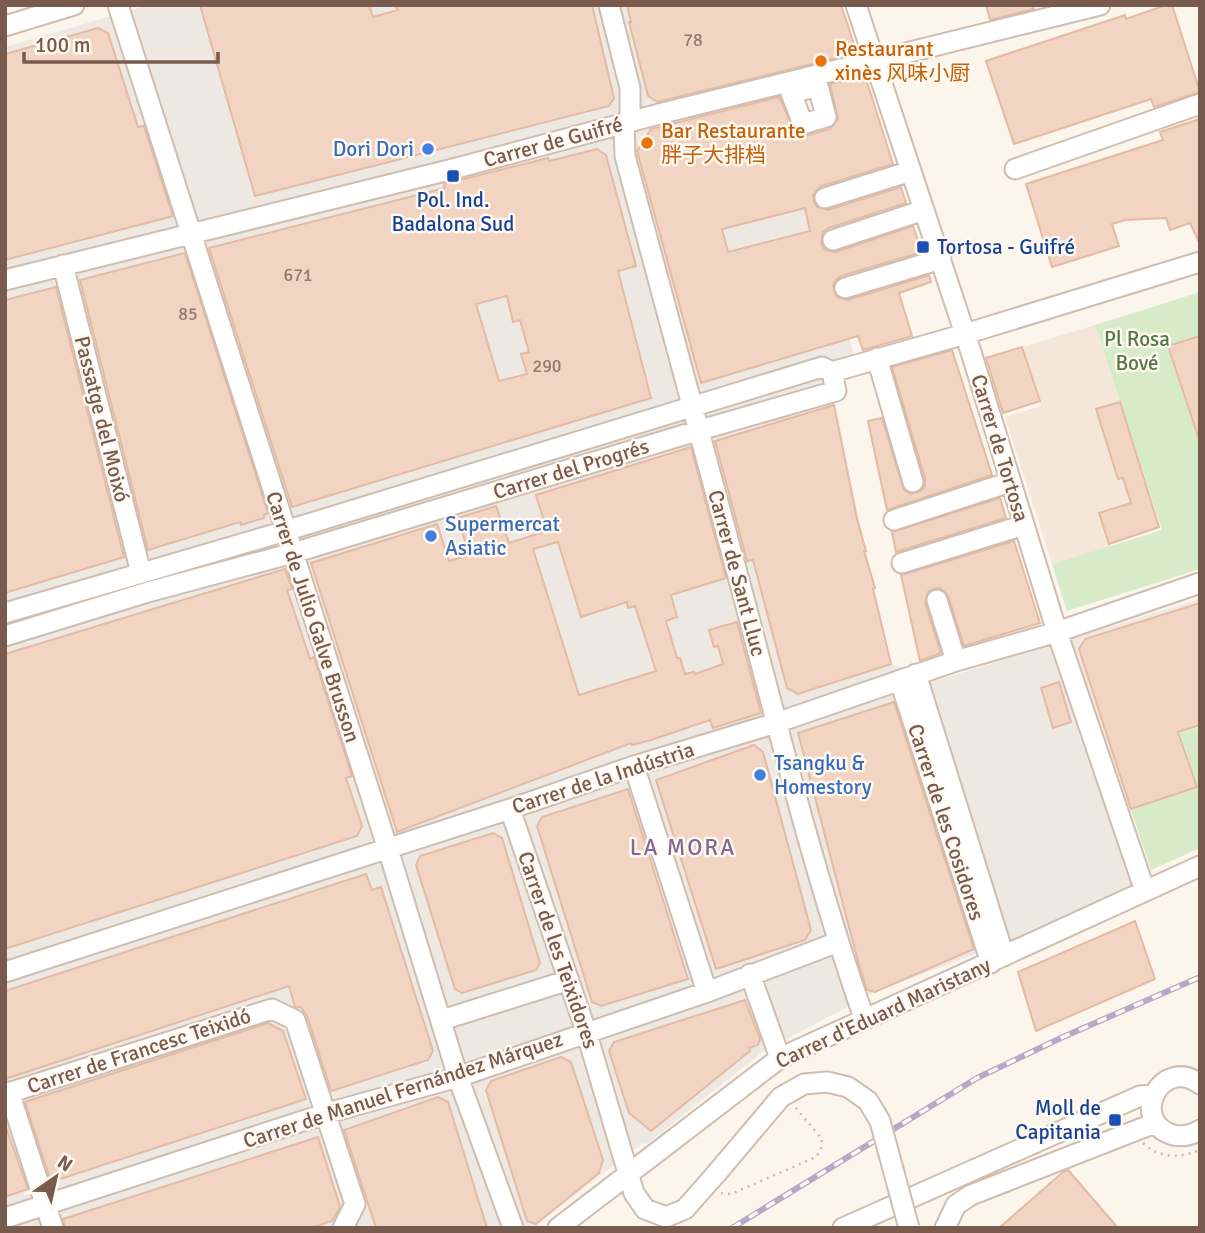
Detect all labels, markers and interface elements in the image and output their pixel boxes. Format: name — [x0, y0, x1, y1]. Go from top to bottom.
scale bar — [24, 21, 219, 65]
house number: 78 — [683, 29, 703, 51]
text: 100 m — [35, 32, 90, 58]
place label: Restaurant xinès 风味小厨 — [835, 36, 970, 86]
marker: Restaurant xinès 风味小厨 — [813, 53, 829, 69]
street label: Carrer de Guifré — [481, 111, 625, 173]
place label: Bar Restaurante 胖子大排档 — [661, 118, 806, 168]
marker: Bar Restaurante 胖子大排档 — [639, 135, 655, 151]
place label: Dori Dori — [333, 136, 414, 162]
marker: Dori Dori — [420, 141, 436, 157]
marker: Pol. Ind. Badalona Sud — [445, 168, 461, 184]
place label: Pol. Ind. Badalona Sud — [392, 187, 514, 237]
place label: Tortosa - Guifré — [937, 234, 1075, 260]
marker: Tortosa - Guifré — [915, 239, 931, 255]
house number: 671 — [283, 264, 313, 286]
house number: 85 — [178, 303, 198, 325]
park label: Pl Rosa Bové — [1104, 326, 1170, 376]
street label: Passatge del Moixó — [69, 333, 135, 505]
house number: 290 — [532, 355, 562, 377]
street label: Carrer de Tortosa — [965, 371, 1035, 525]
street label: Carrer del Progrés — [490, 433, 652, 505]
street label: Carrer de Sant Lluc — [702, 487, 772, 659]
street label: Carrer de Julio Galve Brusson — [260, 488, 366, 746]
place label: Supermercat Asiatic — [445, 511, 560, 561]
marker: Supermercat Asiatic — [423, 528, 439, 544]
street label: Carrer de les Cosidores — [902, 720, 990, 924]
street label: Carrer de la Indústria — [509, 736, 697, 820]
place label: Tsangku & Homestory — [774, 750, 872, 800]
marker: Tsangku & Homestory — [752, 767, 768, 783]
district label: LA MORA — [630, 833, 736, 862]
street label: Carrer de les Teixidores — [512, 848, 604, 1052]
street label: Carrer d'Eduard Maristany — [771, 952, 995, 1074]
street label: Carrer de Francesc Teixidó — [24, 1003, 254, 1099]
street label: Carrer de Manuel Fernández Márquez — [240, 1026, 566, 1154]
place label: Moll de Capitania — [1015, 1095, 1101, 1145]
marker: Moll de Capitania — [1107, 1112, 1123, 1128]
north arrow — [21, 1142, 91, 1212]
text: N — [53, 1150, 77, 1177]

